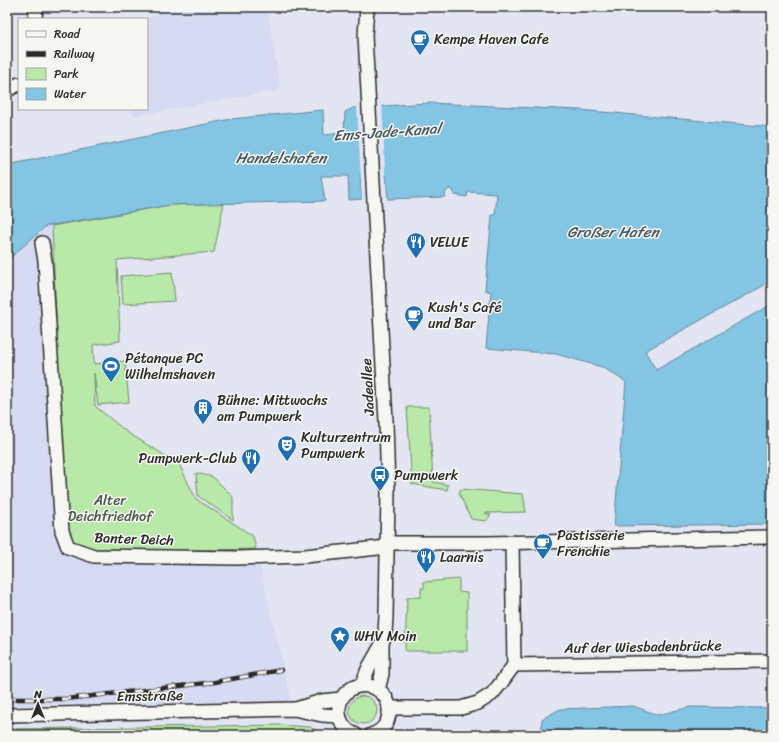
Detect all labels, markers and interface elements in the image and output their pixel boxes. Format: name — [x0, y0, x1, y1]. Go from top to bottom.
legend — [18, 18, 148, 110]
text: Road — [54, 23, 81, 45]
place label: Kempe Haven Cafe — [434, 27, 549, 52]
cafe icon: Kempe Haven Cafe — [409, 28, 431, 56]
text: Railway — [54, 43, 95, 65]
text: Park — [54, 63, 79, 85]
text: Water — [54, 83, 87, 105]
water label: Ems-Jade-Kanal — [333, 115, 445, 149]
water label: Handelshafen — [236, 145, 328, 171]
water label: Großer Hafen — [567, 219, 661, 245]
place label: VELUE — [430, 230, 470, 255]
restaurant icon: VELUE — [405, 231, 427, 259]
place label: Kush's Café und Bar — [428, 295, 502, 336]
cafe icon: Kush's Café und Bar — [403, 304, 425, 332]
place label: Pétanque PC Wilhelmshaven — [125, 346, 215, 387]
sports icon: Pétanque PC Wilhelmshaven — [100, 355, 122, 383]
street label: Jadeallee — [354, 358, 382, 417]
place label: Bühne: Mittwochs am Pumpwerk — [217, 388, 328, 429]
building icon: Bühne: Mittwochs am Pumpwerk — [192, 397, 214, 425]
place label: Kulturzentrum Pumpwerk — [301, 425, 391, 466]
theatre icon: Kulturzentrum Pumpwerk — [276, 434, 298, 462]
place label: Pumpwerk-Club — [138, 446, 237, 471]
restaurant icon: Pumpwerk-Club — [240, 447, 262, 475]
place label: Pumpwerk — [394, 463, 459, 488]
bus stop icon: Pumpwerk — [369, 464, 391, 492]
park label: Alter Deichfriedhof — [68, 488, 154, 529]
place label: Pastisserie Frenchie — [557, 523, 625, 564]
street label: Banter Deich — [94, 525, 174, 553]
cafe icon: Pastisserie Frenchie — [532, 532, 554, 560]
place label: Laarnis — [440, 545, 484, 570]
restaurant icon: Laarnis — [415, 546, 437, 574]
place label: WHV Moin — [354, 624, 417, 649]
place icon: WHV Moin — [329, 625, 351, 653]
street label: Auf der Wiesbadenbrücke — [563, 633, 722, 661]
street label: Emsstraße — [117, 683, 183, 709]
north arrow — [18, 684, 58, 724]
text: N — [33, 685, 42, 704]

